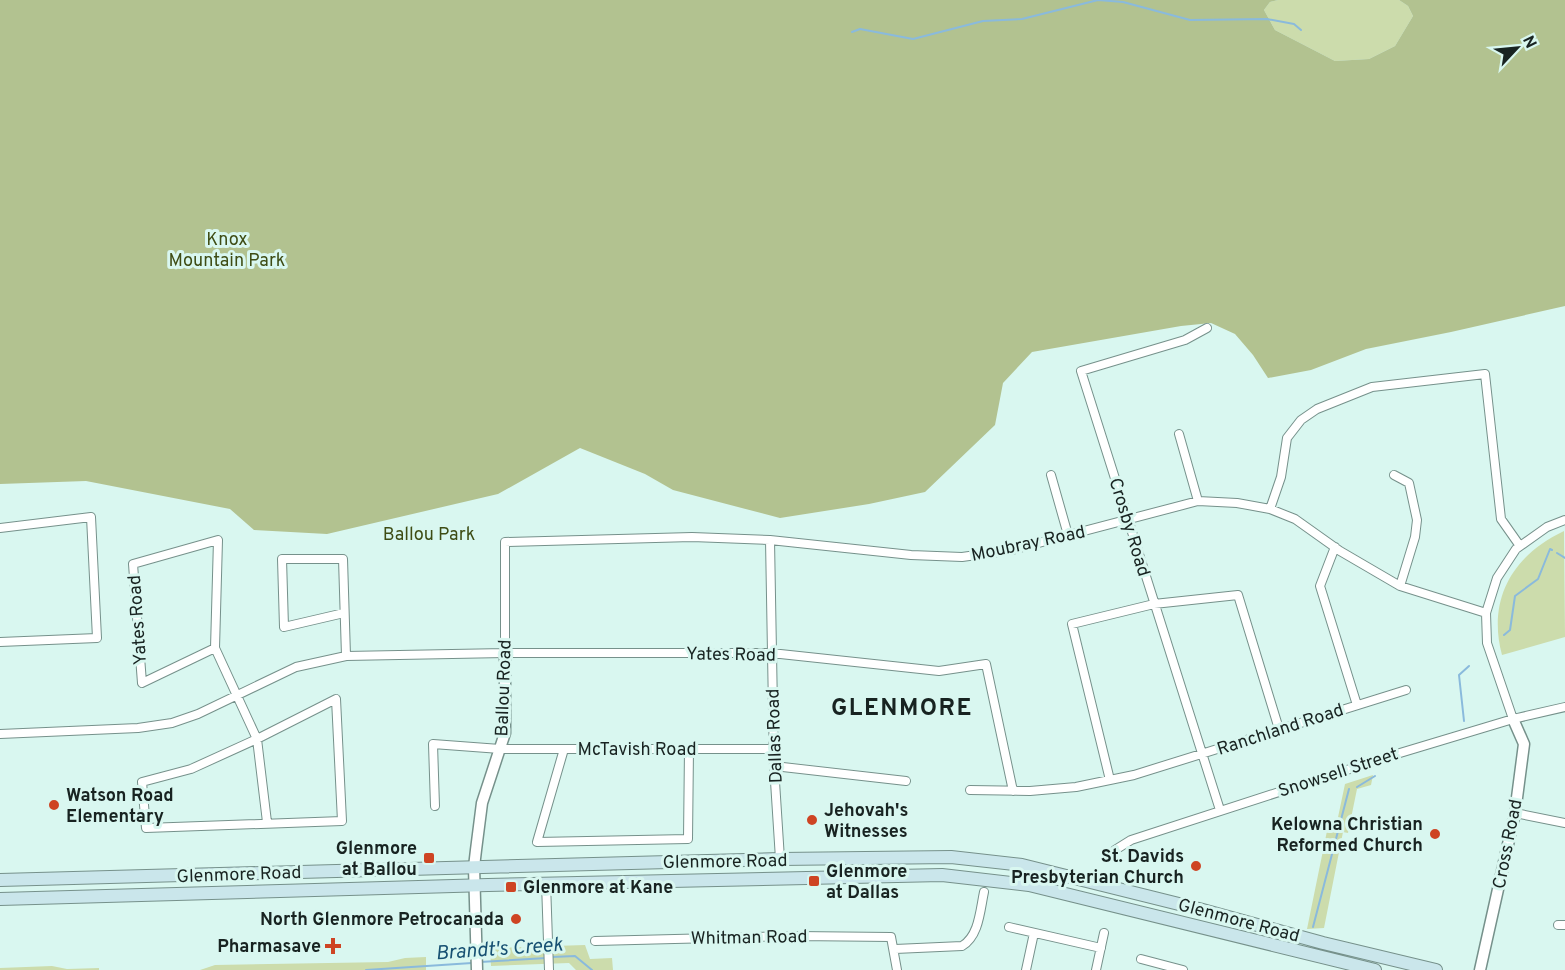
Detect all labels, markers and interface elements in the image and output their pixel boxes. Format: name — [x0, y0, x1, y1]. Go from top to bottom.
north arrow — [1487, 18, 1547, 78]
text: N — [1517, 33, 1540, 52]
park label: Knox Mountain Park — [169, 229, 285, 273]
street label: Crosby Road — [1103, 475, 1154, 580]
street label: Moubray Road — [969, 521, 1088, 568]
park label: Ballou Park — [383, 524, 475, 547]
street label: Yates Road — [124, 574, 153, 666]
street label: Ballou Road — [491, 639, 518, 737]
street label: Yates Road — [686, 643, 776, 668]
street label: Dallas Road — [762, 688, 789, 784]
district label: GLENMORE — [831, 694, 973, 724]
street label: Ranchland Road — [1214, 699, 1347, 762]
street label: McTavish Road — [578, 739, 697, 762]
street label: Snowsell Street — [1275, 743, 1401, 804]
place label: Watson Road Elementary — [66, 785, 174, 829]
street label: Cross Road — [1489, 797, 1528, 891]
marker: Watson Road Elementary — [47, 798, 61, 812]
place label: Jehovah's Witnesses — [824, 800, 908, 844]
marker: Jehovah's Witnesses — [805, 813, 819, 827]
place label: Kelowna Christian Reformed Church — [1271, 814, 1423, 858]
marker: Kelowna Christian Reformed Church — [1428, 827, 1442, 841]
place label: Glenmore at Ballou — [336, 838, 417, 882]
place label: St. Davids Presbyterian Church — [1011, 846, 1184, 890]
street label: Glenmore Road — [662, 850, 788, 875]
marker: Glenmore at Ballou — [422, 851, 436, 865]
marker: St. Davids Presbyterian Church — [1189, 859, 1203, 873]
place label: Glenmore at Dallas — [826, 861, 907, 905]
street label: Glenmore Road — [176, 862, 302, 889]
marker: Glenmore at Dallas — [807, 874, 821, 888]
place label: Glenmore at Kane — [523, 877, 673, 900]
marker: Glenmore at Kane — [504, 880, 518, 894]
street label: Glenmore Road — [1175, 894, 1302, 949]
place label: North Glenmore Petrocanada — [260, 909, 504, 932]
marker: North Glenmore Petrocanada — [509, 912, 523, 926]
street label: Whitman Road — [690, 926, 808, 951]
water label: Brandt's Creek — [435, 933, 564, 967]
place label: Pharmasave — [217, 936, 321, 959]
marker: Pharmasave — [326, 939, 340, 953]

